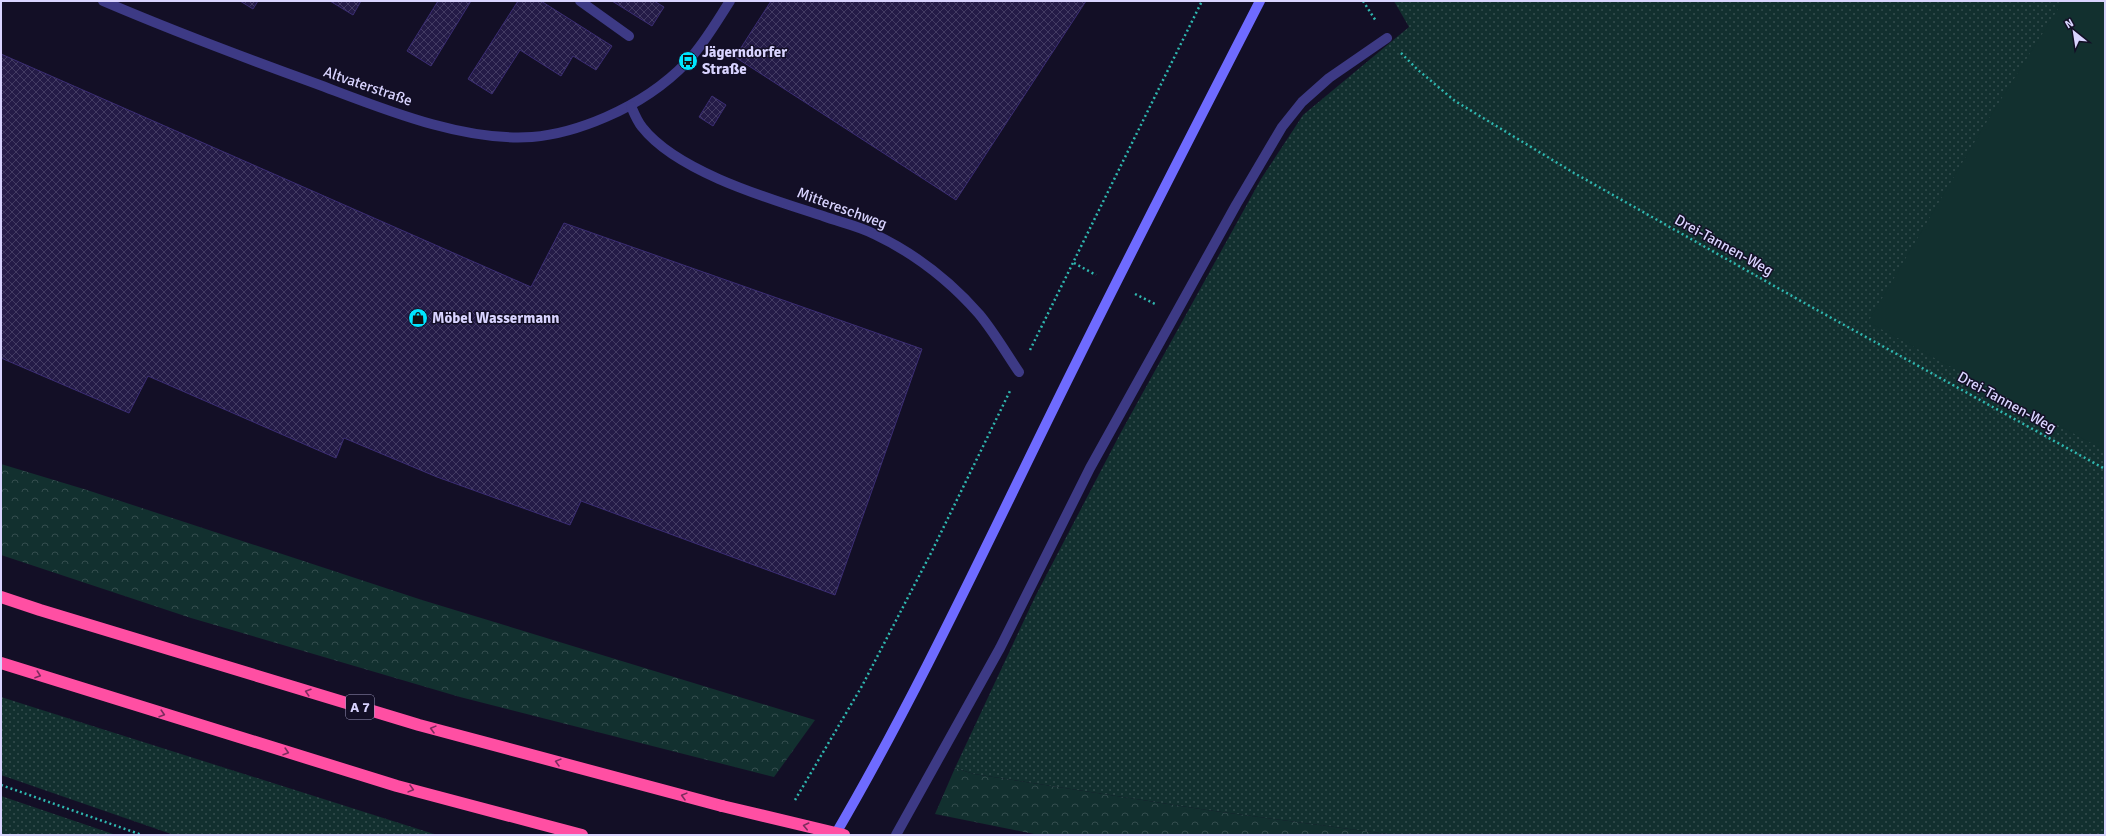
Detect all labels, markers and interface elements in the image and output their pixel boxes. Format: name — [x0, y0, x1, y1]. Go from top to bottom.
north arrow — [2054, 12, 2094, 52]
text: N — [2063, 16, 2076, 31]
place label: Jägerndorfer Straße — [702, 43, 787, 78]
bus stop icon: Jägerndorfer Straße — [677, 50, 699, 72]
street label: Altvaterstraße — [321, 62, 415, 110]
street label: Mittereschweg — [795, 183, 889, 233]
street label: Drei-Tannen-Weg — [1672, 211, 1776, 280]
shop icon: Möbel Wassermann — [407, 307, 429, 329]
place label: Möbel Wassermann — [432, 309, 560, 327]
street label: Drei-Tannen-Weg — [1955, 368, 2059, 437]
one-way arrow — [34, 670, 41, 679]
one-way arrow — [305, 688, 312, 697]
road number: A 7 — [346, 695, 374, 719]
one-way arrow — [158, 709, 165, 718]
one-way arrow — [430, 725, 437, 734]
one-way arrow — [283, 747, 290, 756]
one-way arrow — [555, 758, 562, 767]
one-way arrow — [407, 784, 414, 793]
one-way arrow — [681, 792, 688, 801]
one-way arrow — [803, 822, 810, 831]

